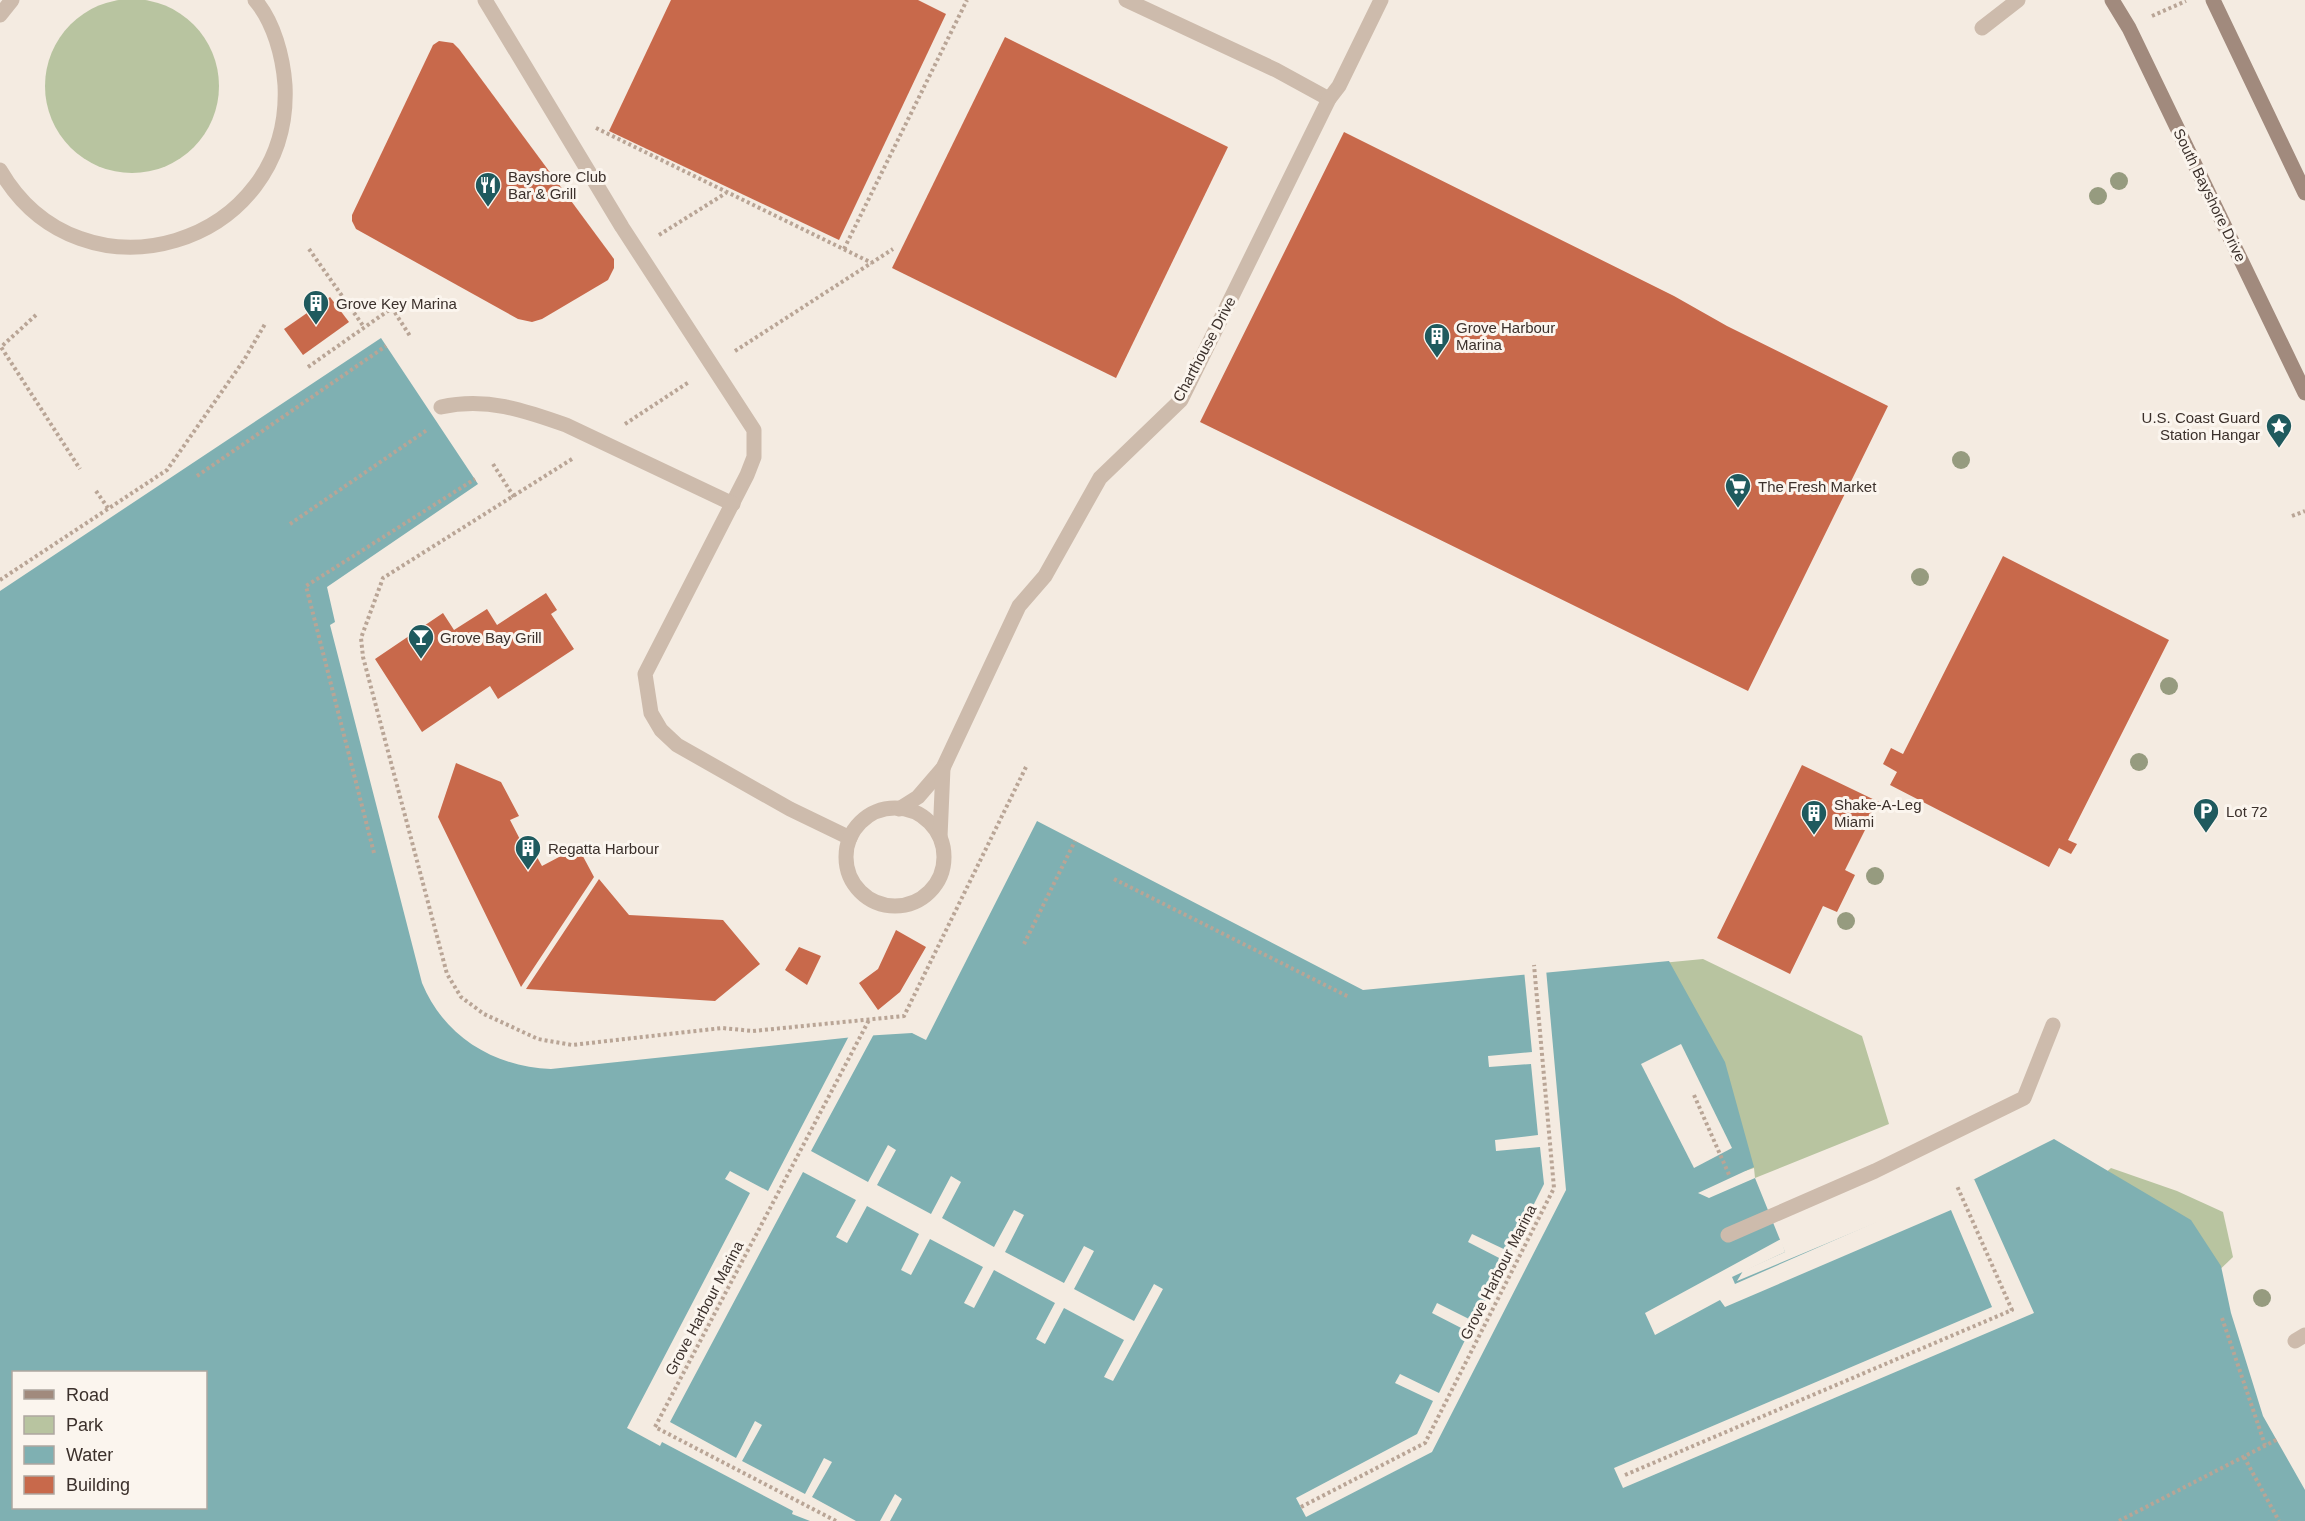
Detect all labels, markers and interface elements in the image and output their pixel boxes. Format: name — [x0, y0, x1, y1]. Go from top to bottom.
street label: South Bayshore Drive — [2170, 126, 2250, 264]
place label: Bayshore Club Bar & Grill — [508, 168, 606, 202]
restaurant icon: Bayshore Club Bar & Grill — [473, 170, 503, 208]
building icon: Grove Key Marina — [301, 288, 331, 326]
street label: Charthouse Drive — [1169, 293, 1239, 405]
place label: Grove Key Marina — [336, 295, 458, 312]
place label: Grove Harbour Marina — [1456, 319, 1555, 353]
building icon: Grove Harbour Marina — [1422, 321, 1452, 359]
place label: U.S. Coast Guard Station Hangar — [2142, 409, 2260, 443]
place icon: U.S. Coast Guard Station Hangar — [2264, 411, 2294, 449]
supermarket icon: The Fresh Market — [1723, 471, 1753, 509]
place label: The Fresh Market — [1758, 478, 1877, 495]
bar icon: Grove Bay Grill — [406, 622, 436, 660]
place label: Grove Bay Grill — [440, 629, 542, 646]
place label: Shake-A-Leg Miami — [1834, 796, 1922, 830]
parking icon: Lot 72 — [2191, 796, 2221, 834]
building icon: Shake-A-Leg Miami — [1799, 798, 1829, 836]
place label: Lot 72 — [2226, 803, 2268, 820]
building icon: Regatta Harbour — [513, 833, 543, 871]
place label: Regatta Harbour — [548, 840, 659, 857]
street label: Grove Harbour Marina — [1457, 1201, 1540, 1342]
street label: Grove Harbour Marina — [661, 1238, 747, 1378]
legend — [12, 1371, 207, 1509]
text: Road — [66, 1385, 109, 1405]
text: Park — [66, 1415, 104, 1435]
text: Water — [66, 1445, 113, 1465]
text: Building — [66, 1475, 130, 1495]

